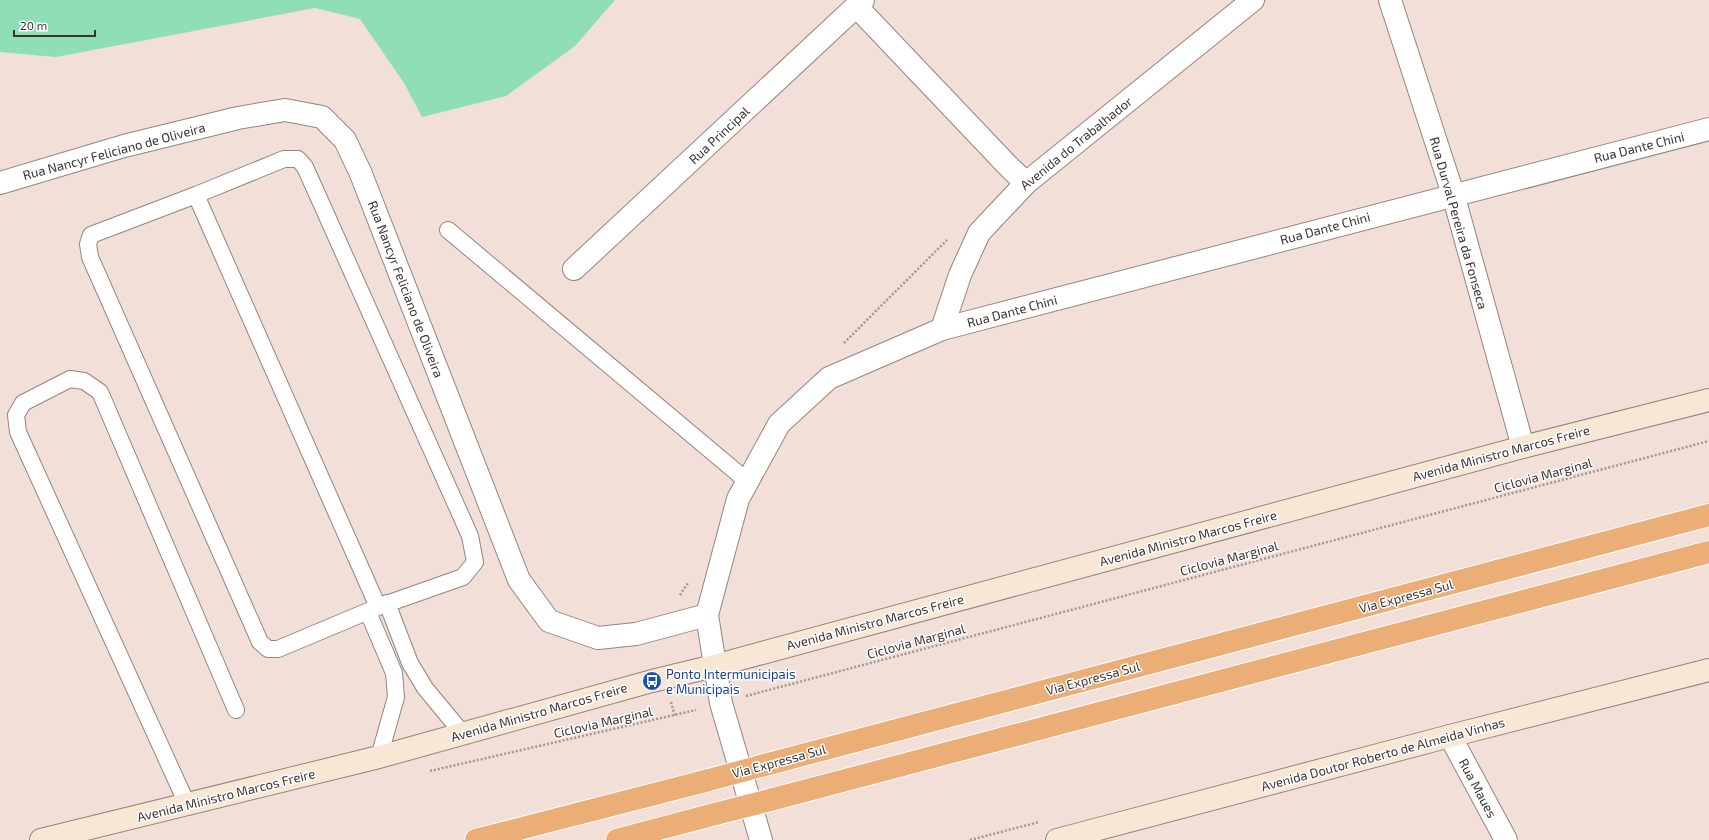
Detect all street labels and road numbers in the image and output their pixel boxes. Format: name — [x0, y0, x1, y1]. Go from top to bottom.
street label: Avenida do Trabalhador — [1017, 93, 1135, 193]
street label: Rua Principal — [685, 103, 753, 167]
street label: Rua Nancyr Feliciano de Oliveira — [21, 119, 207, 183]
street label: Rua Dante Chini — [1592, 128, 1686, 166]
street label: Rua Durval Pereira da Fonseca — [1427, 135, 1491, 311]
street label: Rua Nancyr Feliciano de Oliveira — [365, 198, 447, 380]
street label: Rua Dante Chini — [1278, 208, 1372, 248]
street label: Rua Dante Chini — [965, 291, 1059, 331]
street label: Avenida Ministro Marcos Freire — [1411, 422, 1591, 484]
street label: Ciclovia Marginal — [1492, 454, 1594, 496]
street label: Avenida Ministro Marcos Freire — [1098, 507, 1278, 569]
street label: Ciclovia Marginal — [1178, 537, 1280, 579]
street label: Via Expressa Sul — [1357, 576, 1455, 616]
street label: Avenida Ministro Marcos Freire — [785, 591, 965, 653]
street label: Ciclovia Marginal — [865, 620, 967, 662]
street label: Via Expressa Sul — [1044, 658, 1142, 698]
street label: Avenida Ministro Marcos Freire — [449, 679, 629, 745]
street label: Ciclovia Marginal — [552, 703, 654, 741]
street label: Avenida Doutor Roberto de Almeida Vinhas — [1260, 714, 1506, 794]
street label: Via Expressa Sul — [730, 741, 828, 781]
street label: Rua Maues — [1456, 756, 1500, 820]
street label: Avenida Ministro Marcos Freire — [135, 765, 317, 825]

